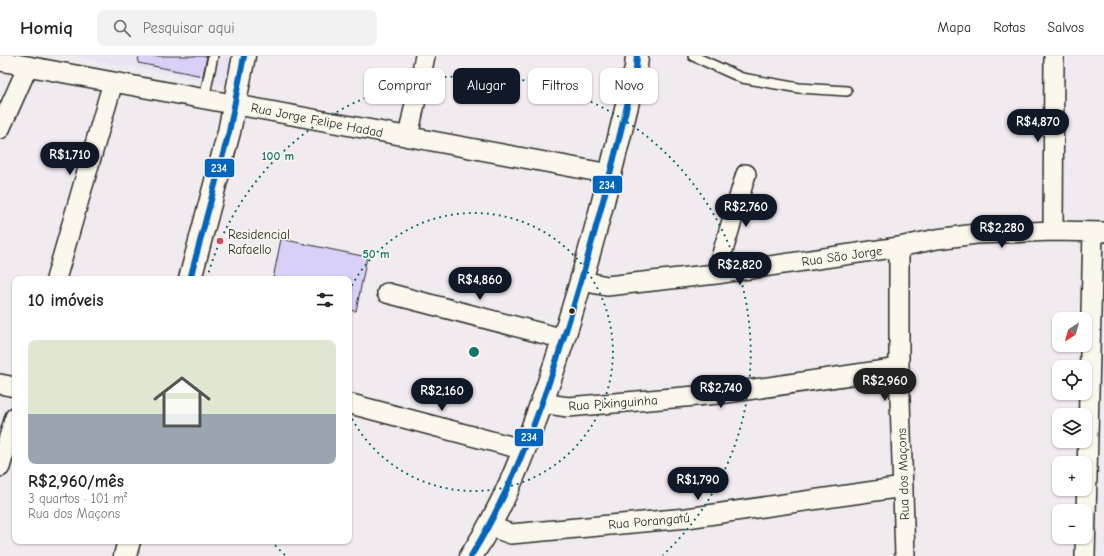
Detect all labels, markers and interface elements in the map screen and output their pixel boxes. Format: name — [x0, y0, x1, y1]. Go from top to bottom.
search box — [97, 10, 377, 46]
text: Homiq — [20, 17, 73, 39]
icon: search — [111, 17, 133, 39]
text: Pesquisar aqui — [143, 19, 235, 37]
text: Mapa — [938, 19, 971, 36]
text: Rotas — [993, 19, 1025, 36]
text: Salvos — [1047, 19, 1084, 36]
chip: Comprar — [364, 68, 445, 104]
chip: Alugar — [453, 68, 520, 104]
chip: Filtros — [528, 68, 592, 104]
chip: Novo — [600, 68, 658, 104]
street label: Rua Jorge Felipe Hadad — [250, 100, 384, 140]
pin: R$4,870 — [1001, 109, 1075, 143]
text: R$4,870 — [1016, 114, 1060, 129]
pin: R$1,710 — [33, 142, 107, 176]
text: R$1,710 — [49, 147, 91, 162]
text: 100 m — [262, 149, 294, 163]
line badge: 234 — [204, 158, 235, 178]
text: 234 — [211, 162, 227, 175]
line badge: 234 — [592, 175, 623, 194]
text: 234 — [599, 179, 615, 192]
pin: R$2,760 — [709, 194, 783, 228]
text: R$2,760 — [724, 199, 768, 214]
pin: R$2,280 — [965, 215, 1039, 249]
text: R$2,280 — [980, 220, 1024, 235]
place label: Residencial Rafaello — [228, 227, 290, 257]
marker: Residencial Rafaello — [215, 236, 225, 246]
street label: Rua São Jorge — [801, 243, 884, 269]
text: 50 m — [362, 247, 390, 261]
pin: R$2,820 — [703, 252, 777, 286]
text: R$2,820 — [718, 257, 762, 272]
pin: R$4,860 — [443, 267, 517, 301]
text: R$4,860 — [458, 272, 502, 287]
icon: filters — [314, 289, 336, 311]
text: 10 imóveis — [28, 291, 103, 310]
unlabelled marker — [567, 306, 577, 316]
north arrow — [1052, 312, 1092, 352]
map controls — [1052, 312, 1092, 544]
centre of rings — [467, 345, 481, 359]
button: locate — [1052, 360, 1092, 400]
icon: home — [146, 366, 218, 438]
pin: R$2,960 — [848, 368, 922, 402]
text: R$2,960 — [862, 373, 908, 388]
pin: R$2,740 — [684, 375, 758, 409]
pin: R$2,160 — [405, 378, 479, 412]
text: R$2,740 — [700, 380, 742, 395]
text: R$2,160 — [420, 383, 464, 398]
street label: Rua Pixinguinha — [568, 392, 658, 414]
button: layers — [1052, 408, 1092, 448]
line badge: 234 — [514, 428, 544, 447]
street label: Rua dos Maçons — [894, 428, 912, 520]
text: 234 — [521, 431, 537, 444]
button: + — [1052, 456, 1092, 496]
pin: R$1,790 — [661, 467, 735, 501]
text: R$2,960/mês — [28, 472, 124, 491]
text: R$1,790 — [677, 472, 719, 487]
text: 3 quartos · 101 m² — [28, 491, 127, 506]
button: − — [1052, 504, 1092, 544]
text: Rua dos Maçons — [28, 506, 120, 521]
street label: Rua Porangatú — [608, 510, 690, 532]

